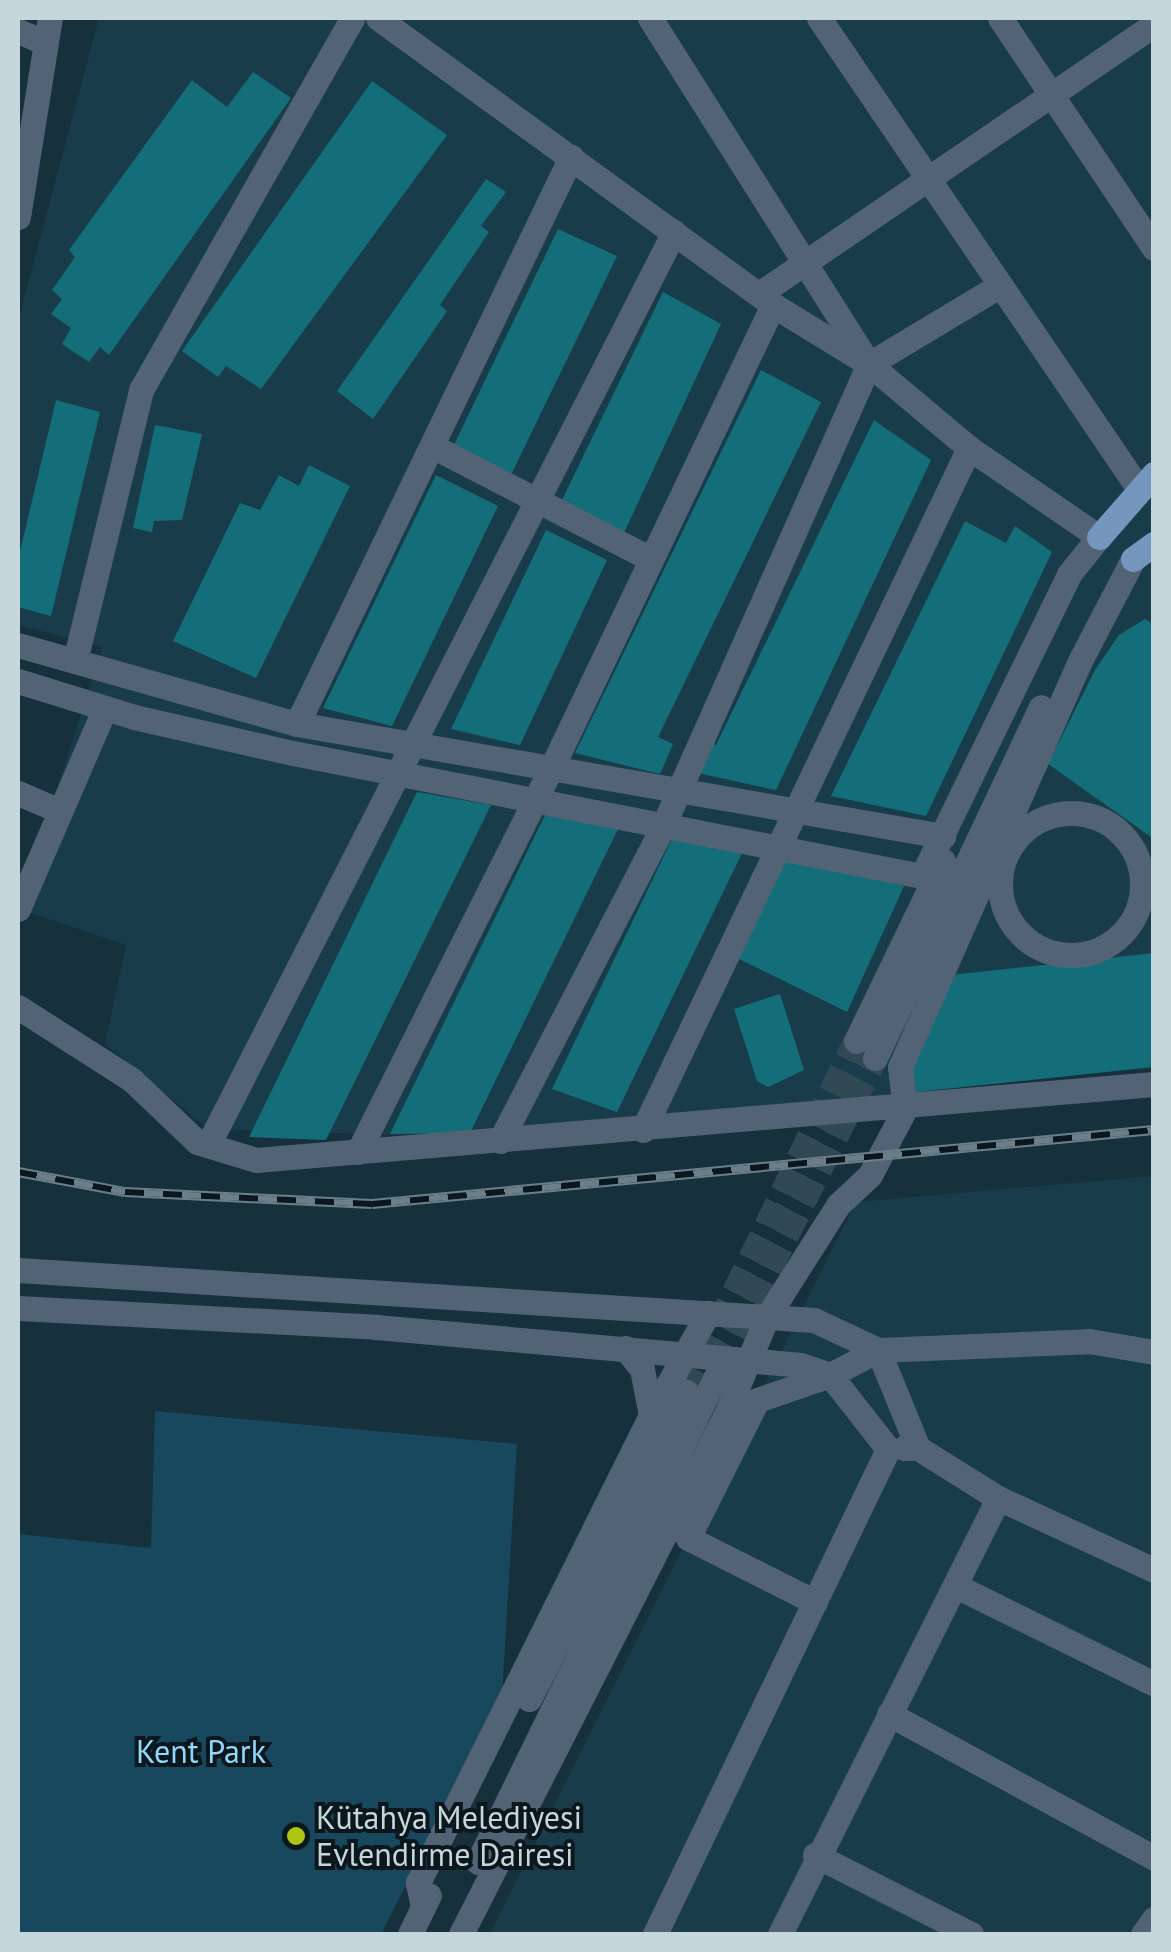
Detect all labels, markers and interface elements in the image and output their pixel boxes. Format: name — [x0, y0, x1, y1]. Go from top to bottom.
park label: Kent Park — [136, 1732, 266, 1770]
place label: Kütahya Melediyesi Evlendirme Dairesi — [316, 1799, 582, 1874]
marker: Kütahya Melediyesi Evlendirme Dairesi — [285, 1825, 307, 1847]

